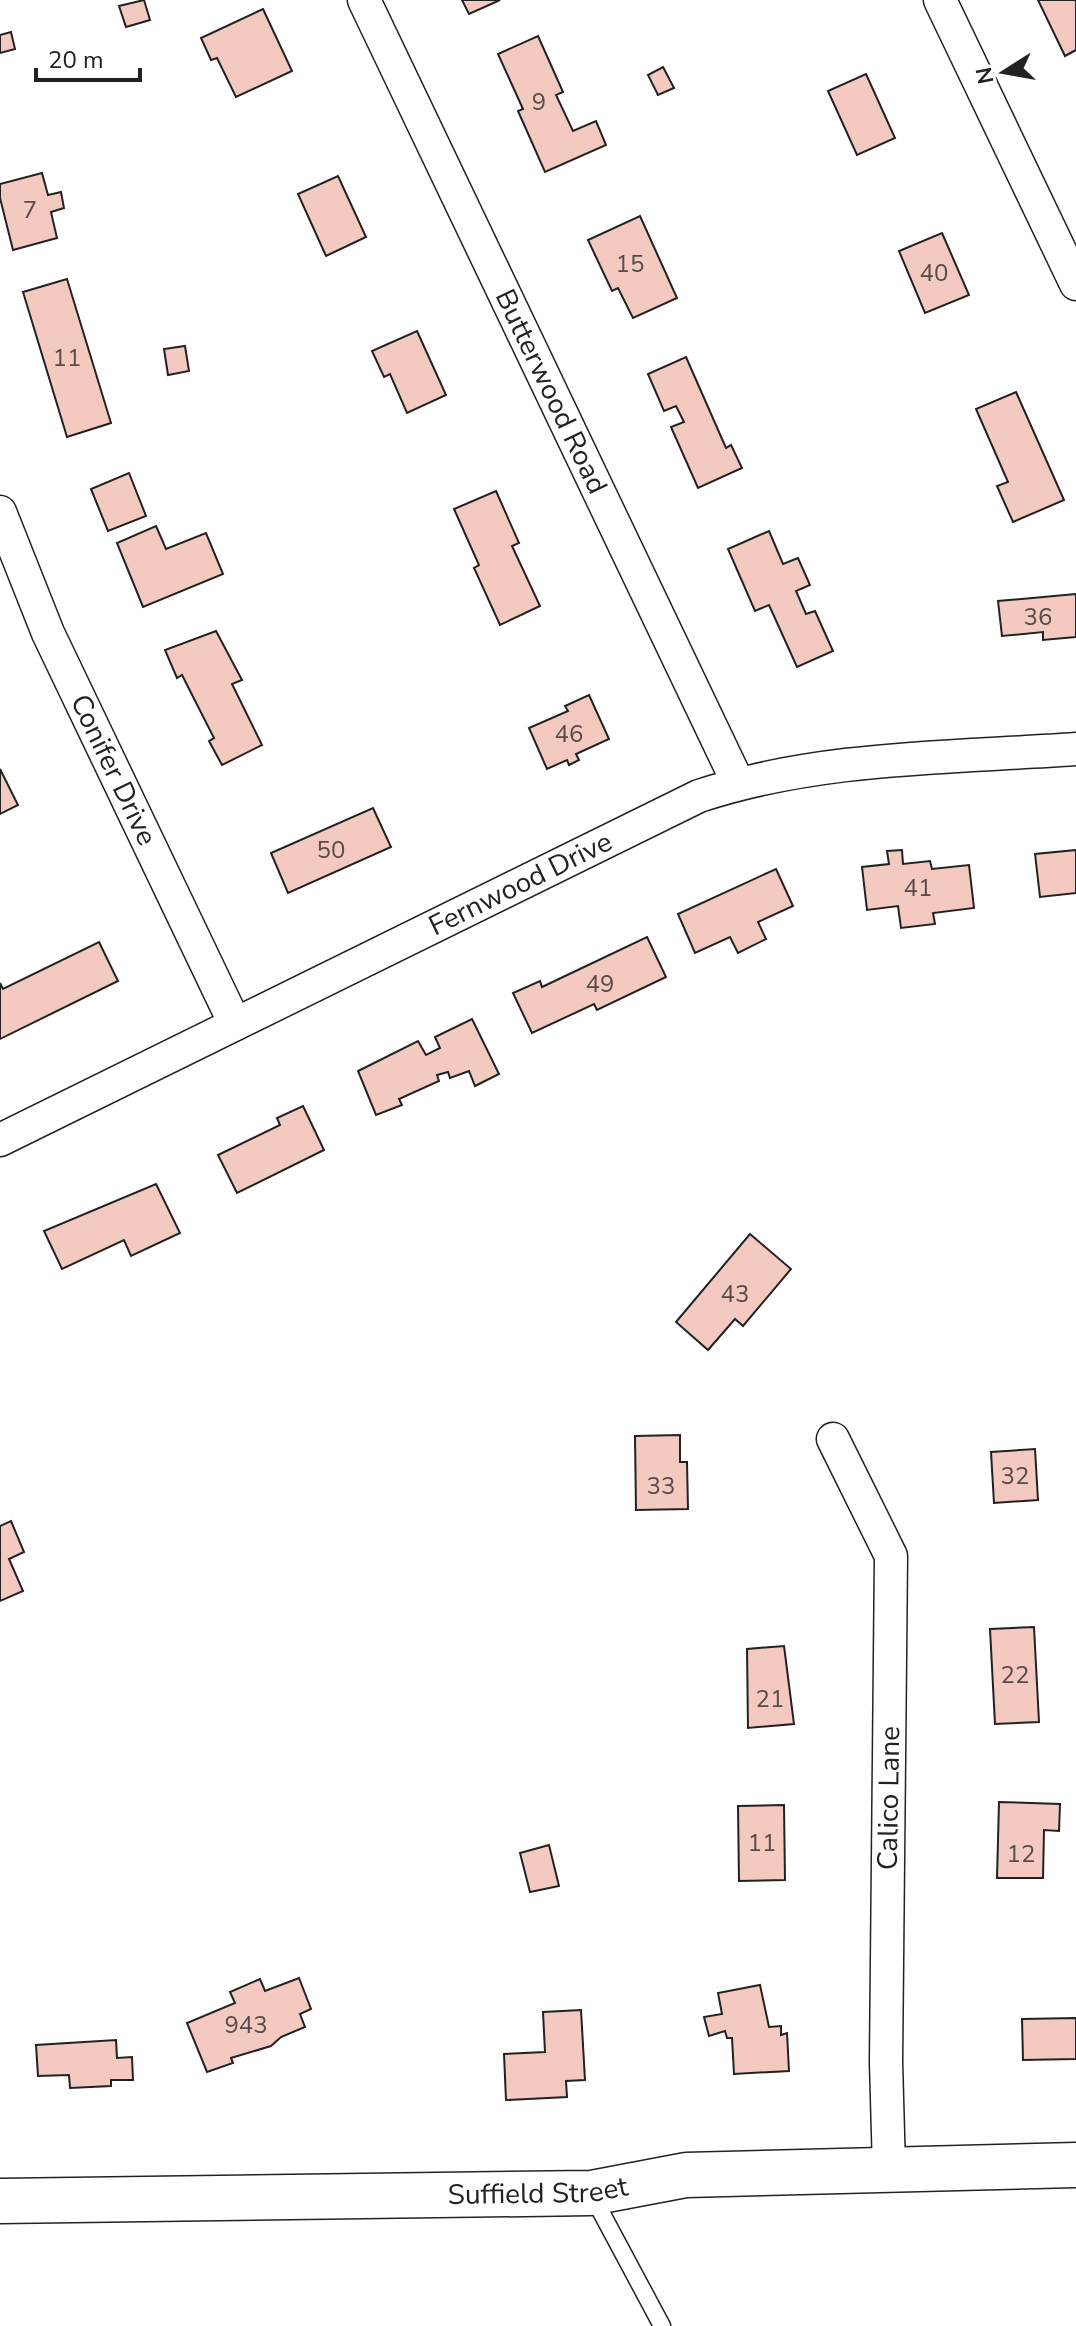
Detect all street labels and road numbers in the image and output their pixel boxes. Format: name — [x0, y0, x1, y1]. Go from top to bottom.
street label: Butterwood Road — [486, 283, 616, 500]
street label: Conifer Drive — [61, 688, 166, 852]
street label: Fernwood Drive — [422, 823, 619, 945]
street label: Calico Lane — [869, 1726, 909, 1870]
street label: Suffield Street — [447, 2167, 631, 2214]

